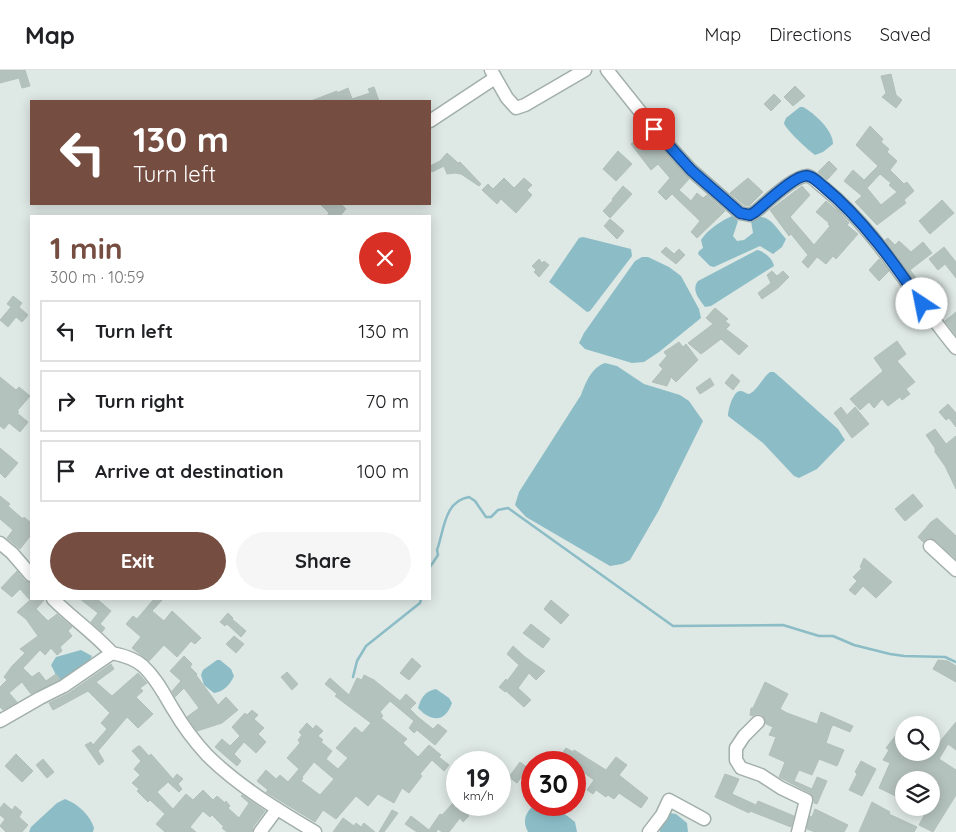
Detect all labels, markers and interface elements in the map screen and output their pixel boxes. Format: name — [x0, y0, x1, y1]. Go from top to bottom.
text: Map — [25, 20, 75, 50]
text: Map — [704, 23, 741, 46]
text: Directions — [769, 23, 852, 46]
text: Saved — [880, 23, 931, 46]
pin — [633, 108, 675, 150]
icon: arrive — [640, 115, 668, 143]
text: 130 m — [133, 117, 229, 161]
icon: left — [50, 120, 115, 185]
text: Turn left — [133, 160, 216, 188]
text: 1 min — [50, 229, 123, 267]
button: close — [359, 232, 411, 284]
text: 300 m · 10:59 — [50, 267, 144, 287]
position arrow — [895, 277, 947, 329]
icon: left — [52, 317, 80, 345]
text: Turn left — [95, 319, 173, 343]
text: 130 m — [358, 319, 409, 343]
icon: right — [52, 387, 80, 415]
text: Turn right — [95, 389, 184, 413]
text: 70 m — [365, 389, 409, 413]
icon: arrive — [52, 457, 80, 485]
text: Arrive at destination — [95, 459, 284, 483]
text: 100 m — [357, 459, 409, 483]
button: Exit — [50, 532, 226, 590]
button: Share — [236, 532, 411, 590]
map controls — [895, 716, 940, 816]
button: search — [895, 716, 940, 761]
speed limit sign: 30 — [521, 751, 586, 816]
text: 19 — [467, 762, 490, 793]
button: layers — [895, 771, 940, 816]
text: km/h — [463, 788, 494, 803]

